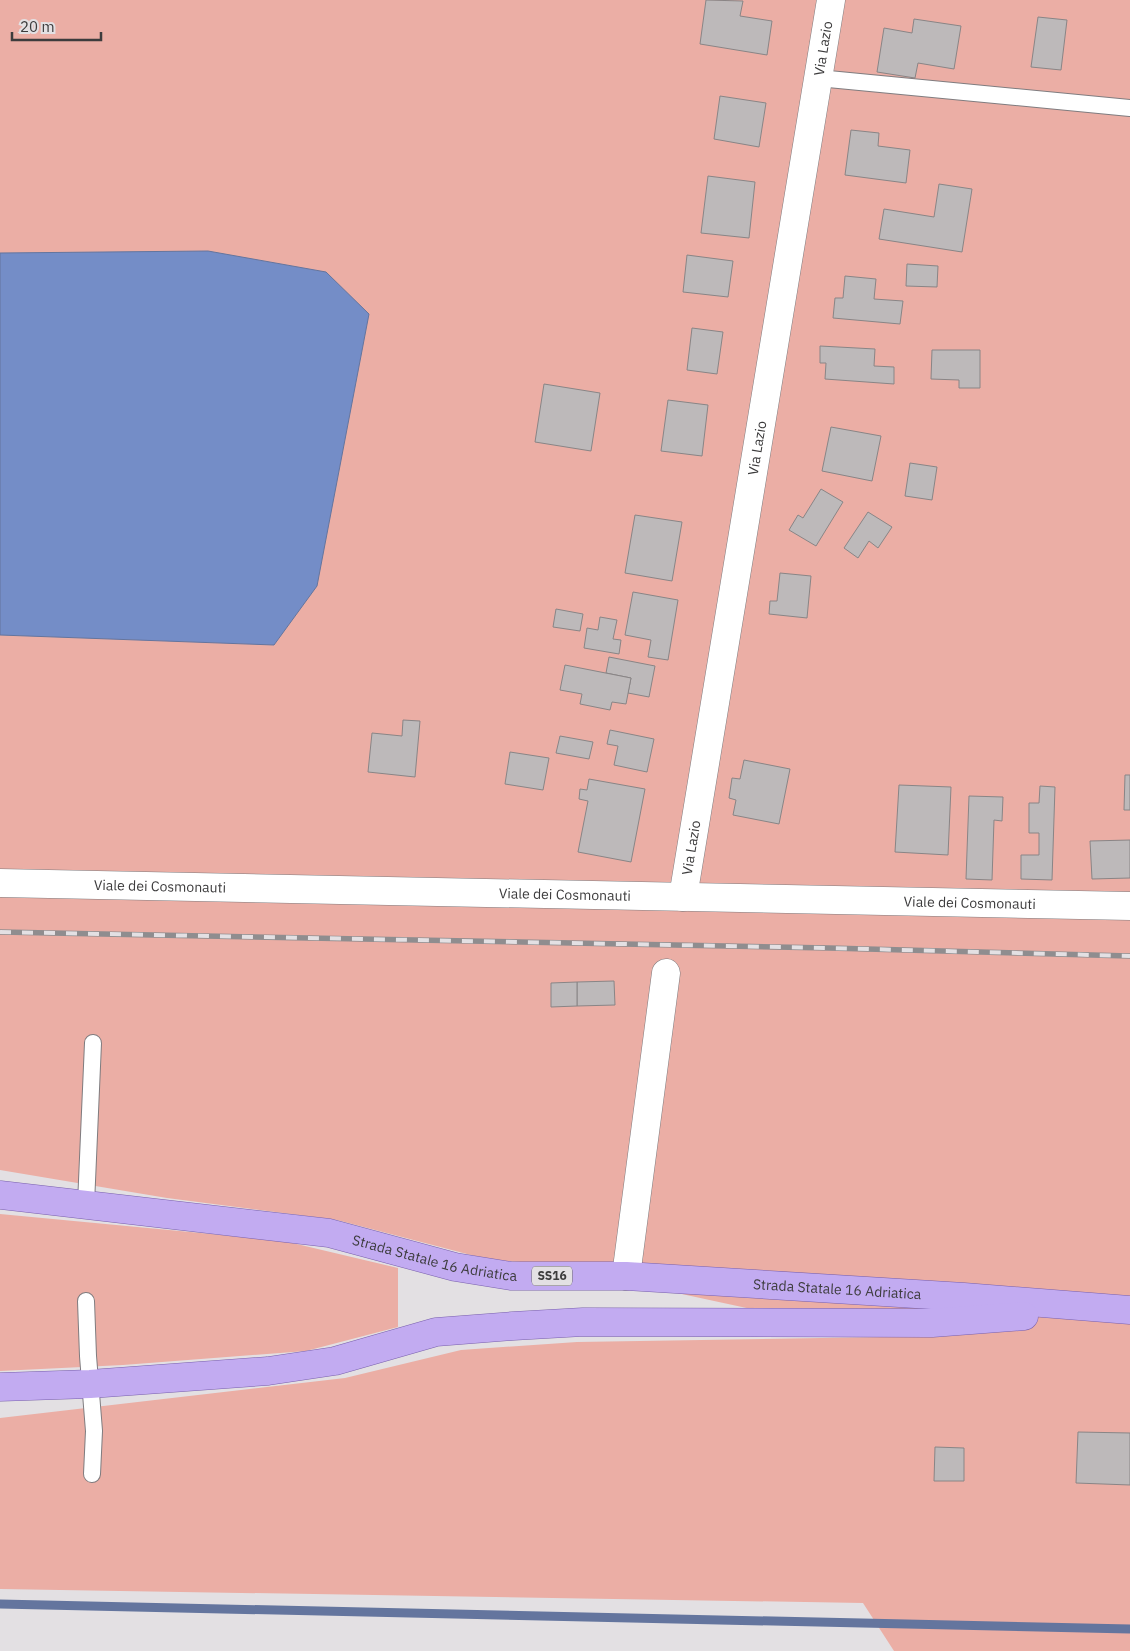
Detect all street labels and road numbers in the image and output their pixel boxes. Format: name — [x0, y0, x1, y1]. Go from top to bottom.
street label: Via Lazio — [810, 20, 836, 77]
street label: Via Lazio — [744, 419, 770, 477]
street label: Via Lazio — [678, 819, 705, 876]
street label: Viale dei Cosmonauti — [94, 876, 226, 897]
street label: Viale dei Cosmonauti — [499, 884, 631, 905]
street label: Viale dei Cosmonauti — [904, 892, 1036, 913]
street label: Strada Statale 16 Adriatica — [350, 1231, 517, 1285]
road number: SS16 — [532, 1266, 572, 1285]
street label: Strada Statale 16 Adriatica — [752, 1275, 922, 1303]

